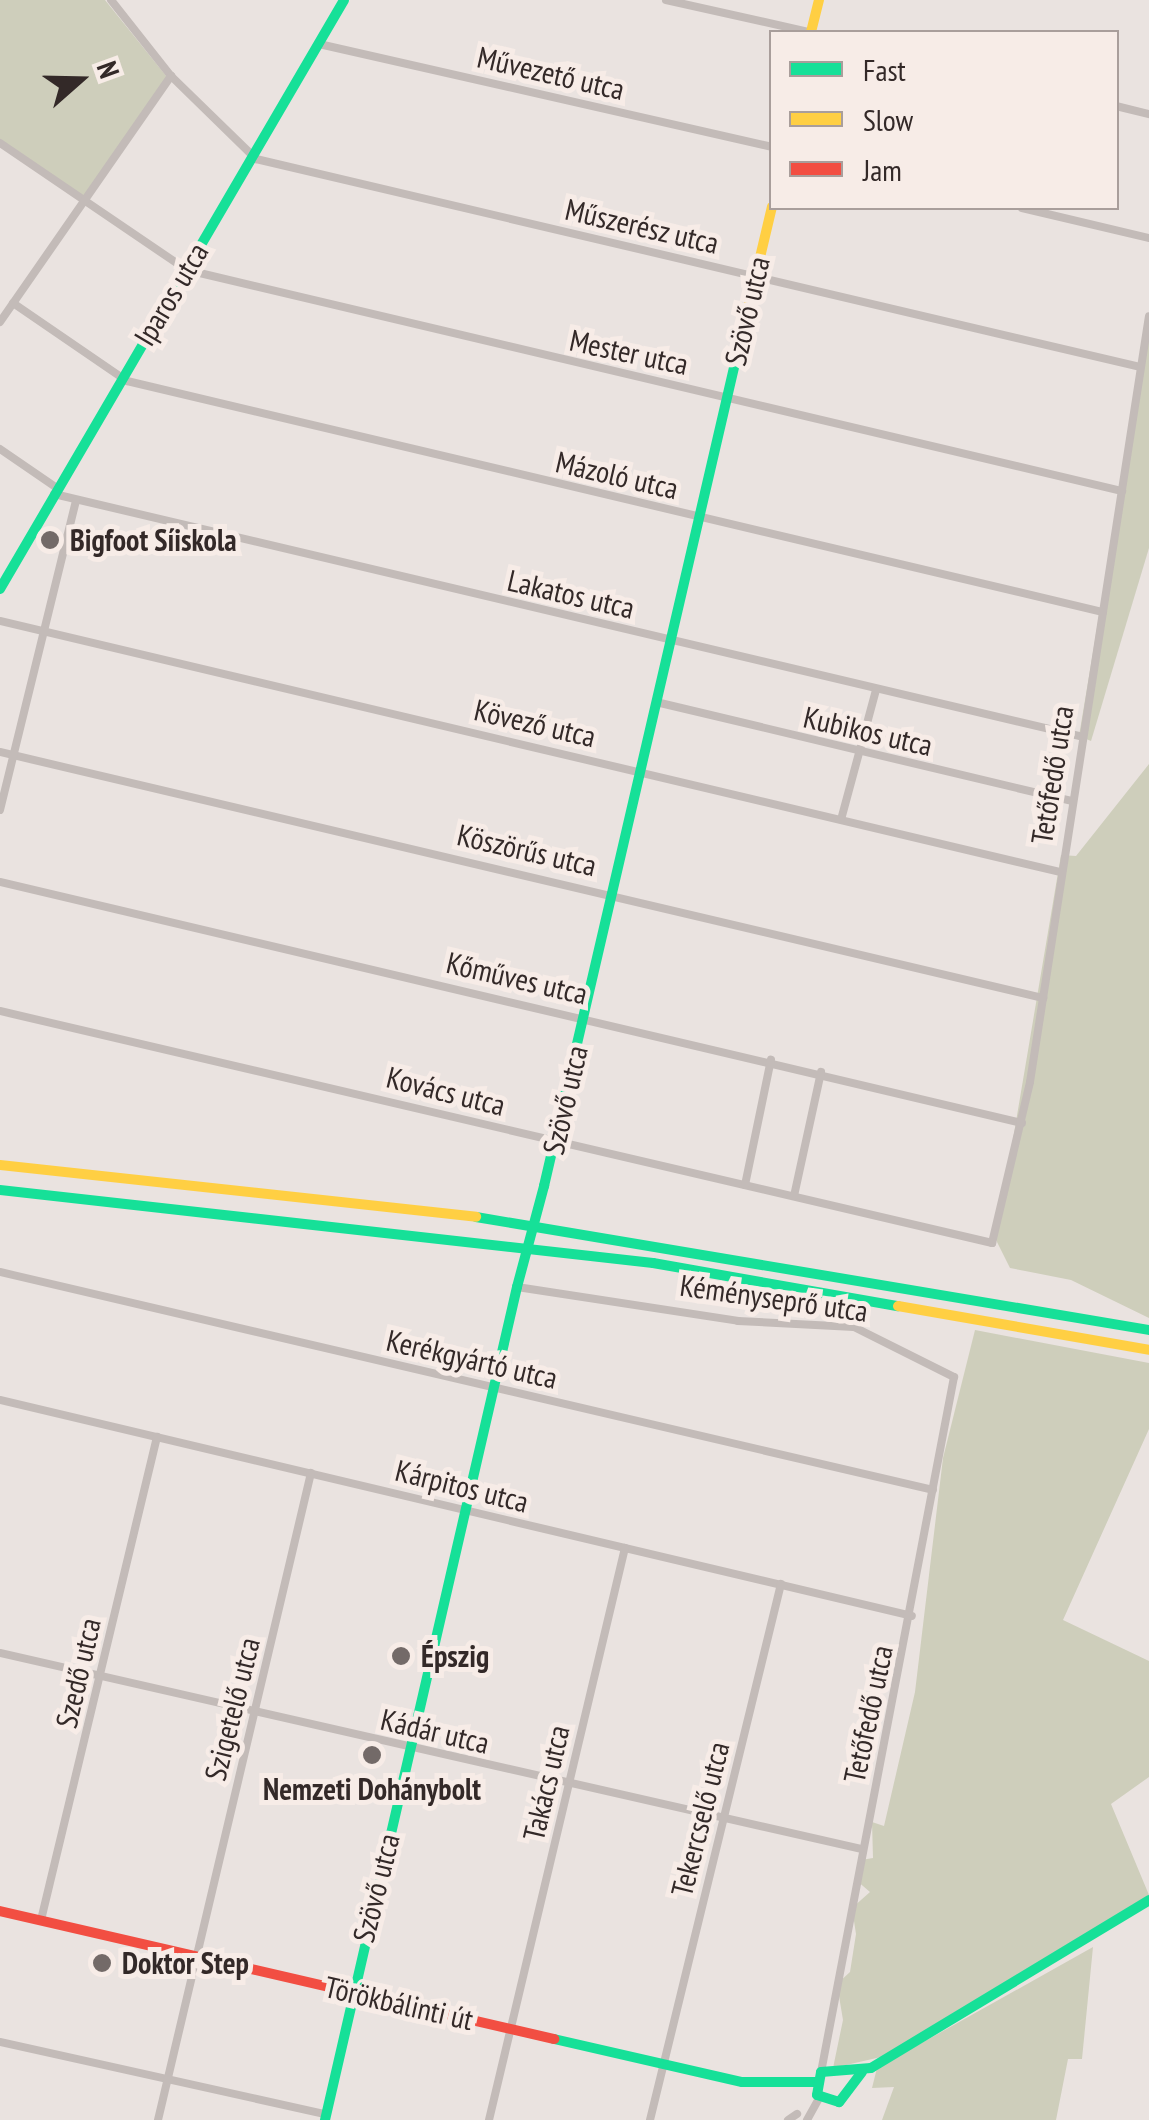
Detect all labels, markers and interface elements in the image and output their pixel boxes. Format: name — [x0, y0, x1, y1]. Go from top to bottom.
north arrow — [30, 30, 130, 130]
legend — [769, 30, 1119, 210]
street label: Művezető utca — [474, 39, 628, 107]
text: Fast — [863, 50, 906, 89]
text: N — [89, 56, 129, 83]
text: Slow — [863, 100, 913, 139]
text: Jam — [863, 150, 902, 189]
street label: Műszerész utca — [562, 191, 722, 261]
street label: Iparos utca — [126, 236, 216, 352]
street label: Szövő utca — [717, 253, 777, 369]
street label: Mester utca — [566, 322, 692, 382]
street label: Mázoló utca — [552, 443, 682, 507]
place label: Bigfoot Síiskola — [70, 522, 237, 558]
marker: Bigfoot Síiskola — [39, 529, 61, 551]
street label: Lakatos utca — [504, 562, 638, 626]
street label: Kövező utca — [471, 692, 599, 754]
street label: Kubikos utca — [800, 699, 936, 763]
street label: Tetőfedő utca — [1023, 703, 1081, 847]
street label: Köszörűs utca — [454, 817, 600, 883]
street label: Kőműves utca — [443, 944, 591, 1012]
street label: Szövő utca — [535, 1042, 595, 1158]
street label: Kovács utca — [383, 1059, 509, 1123]
street label: Kéményseprő utca — [678, 1267, 870, 1329]
street label: Kerékgyártó utca — [383, 1322, 561, 1396]
street label: Kárpitos utca — [392, 1452, 532, 1520]
street label: Szedő utca — [48, 1615, 108, 1731]
street label: Szigetelő utca — [197, 1634, 267, 1784]
place label: Épszig — [421, 1638, 489, 1674]
street label: Tetőfedő utca — [836, 1642, 900, 1786]
marker: Épszig — [390, 1645, 412, 1667]
street label: Kádár utca — [377, 1701, 493, 1761]
street label: Takács utca — [515, 1722, 577, 1844]
street label: Tekercselő utca — [663, 1738, 737, 1900]
marker: Nemzeti Dohánybolt — [361, 1744, 383, 1766]
place label: Nemzeti Dohánybolt — [263, 1771, 481, 1807]
street label: Szövő utca — [345, 1830, 407, 1946]
place label: Doktor Step — [122, 1945, 249, 1981]
marker: Doktor Step — [91, 1952, 113, 1974]
street label: Törökbálinti út — [321, 1968, 477, 2038]

